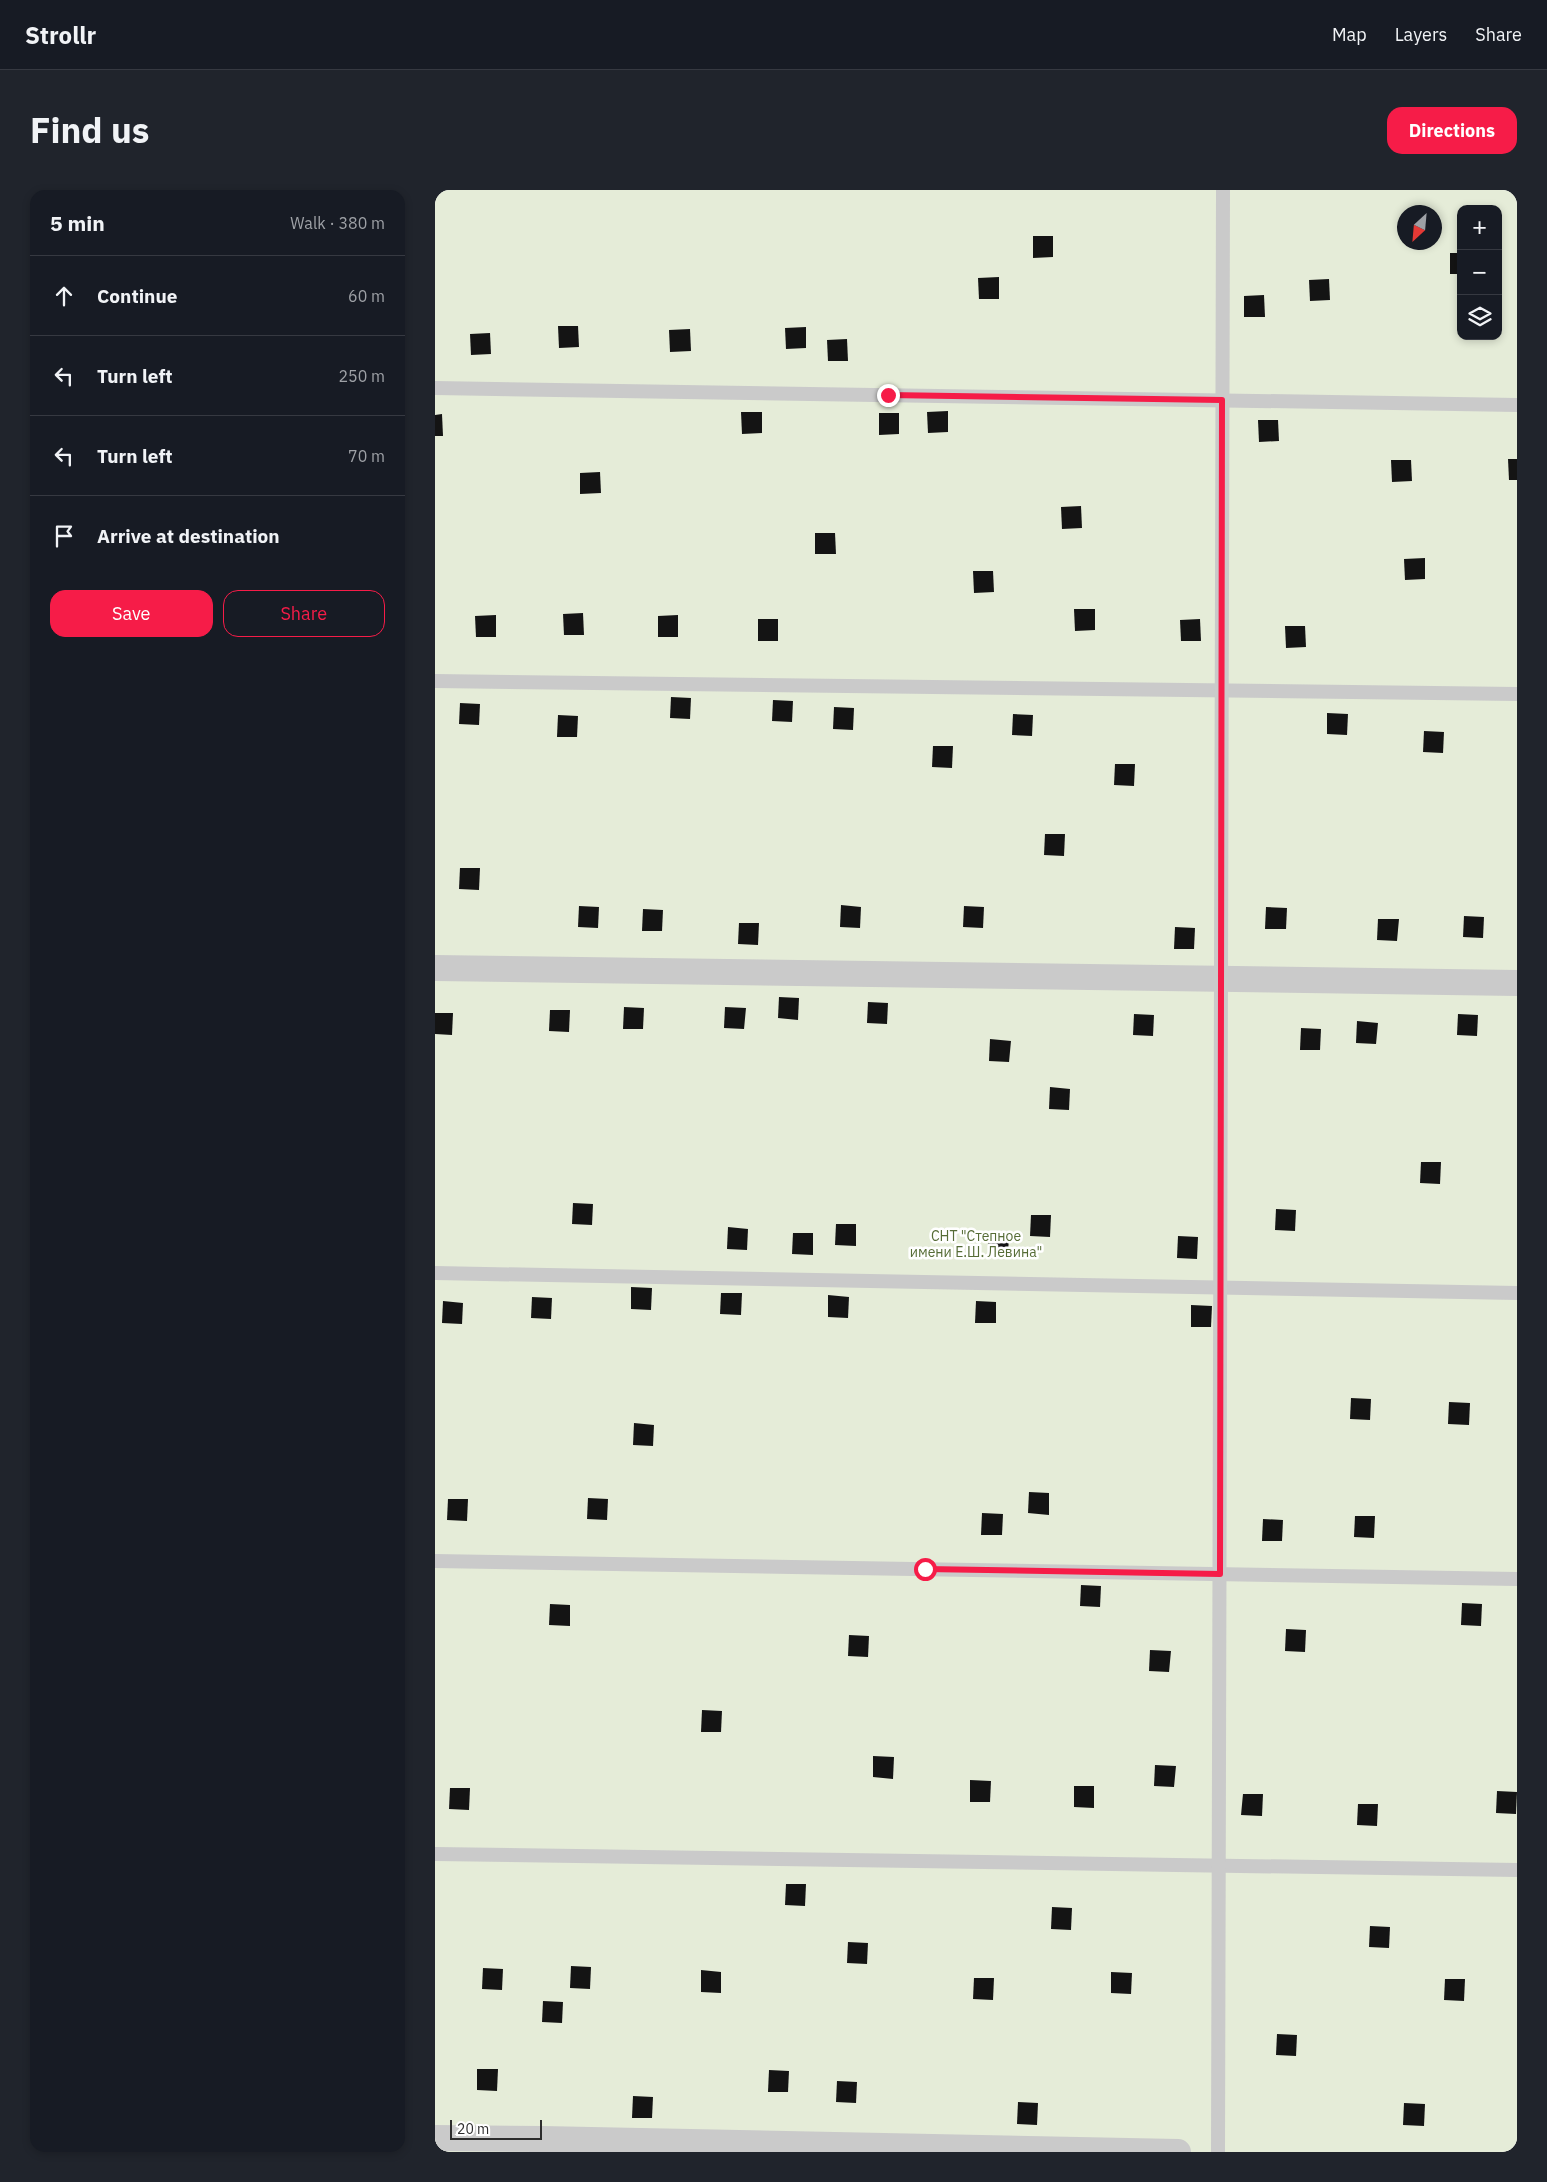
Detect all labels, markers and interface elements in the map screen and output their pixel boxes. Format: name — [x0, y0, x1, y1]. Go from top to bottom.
text: Strollr — [25, 19, 96, 51]
text: Map — [1332, 23, 1367, 46]
text: Layers — [1395, 23, 1447, 46]
text: Share — [1475, 23, 1522, 46]
text: Find us — [30, 107, 149, 153]
button: Directions — [1387, 107, 1517, 154]
north arrow — [1397, 205, 1442, 250]
map controls — [1457, 205, 1502, 340]
button: + — [1457, 205, 1502, 250]
text: 5 min — [50, 209, 105, 237]
text: Walk · 380 m — [290, 213, 385, 233]
button: − — [1457, 250, 1502, 295]
icon: ahead — [50, 282, 78, 310]
text: Continue — [97, 284, 177, 308]
text: 60 m — [348, 286, 385, 306]
button: layers — [1457, 295, 1502, 340]
icon: left — [50, 362, 78, 390]
text: Turn left — [97, 364, 173, 388]
text: 250 m — [338, 366, 385, 386]
route end — [877, 384, 900, 407]
icon: left — [50, 442, 78, 470]
text: Turn left — [97, 444, 173, 468]
text: 70 m — [348, 446, 385, 466]
icon: arrive — [50, 522, 78, 550]
text: Arrive at destination — [97, 524, 280, 548]
button: Save — [50, 590, 213, 637]
button: Share — [223, 590, 385, 637]
park label: СНТ "Степное имени Е.Ш. Левина" — [910, 1227, 1042, 1261]
route start — [914, 1558, 937, 1581]
scale bar — [450, 2117, 543, 2140]
text: 20 m — [457, 2120, 489, 2138]

